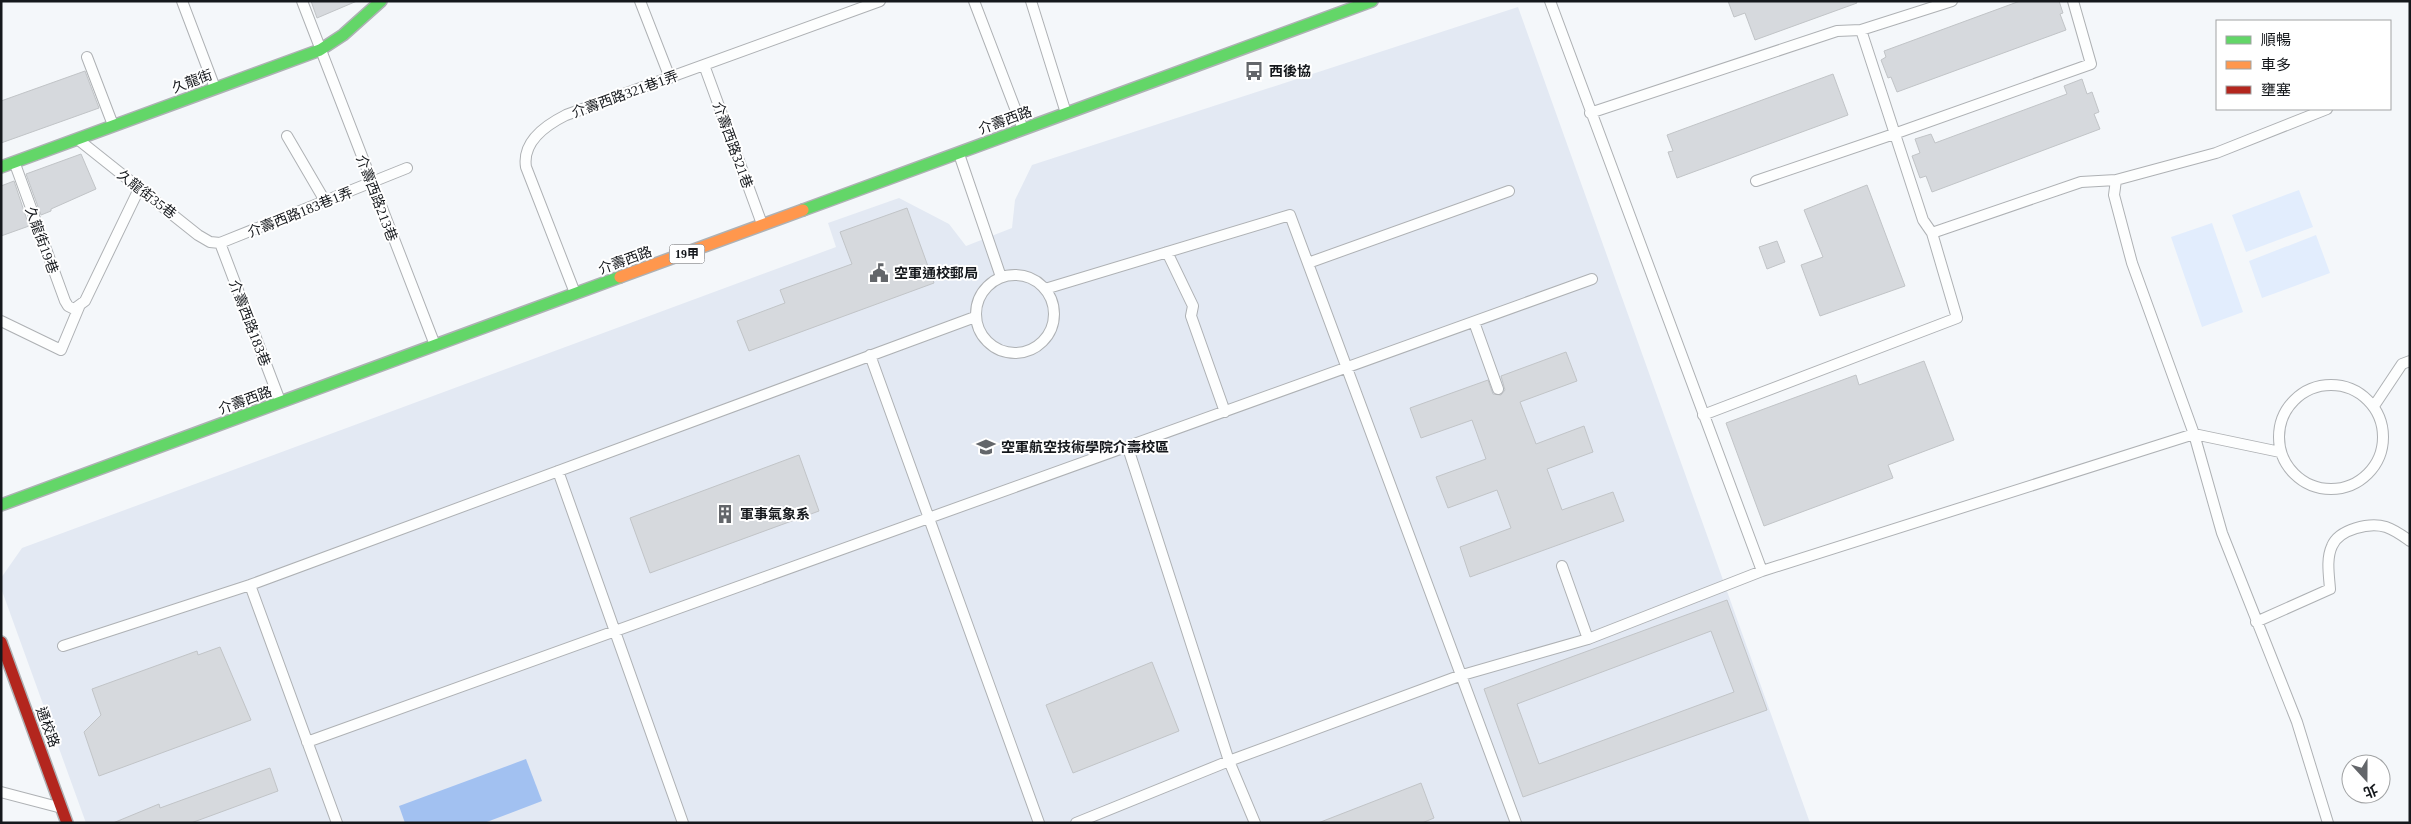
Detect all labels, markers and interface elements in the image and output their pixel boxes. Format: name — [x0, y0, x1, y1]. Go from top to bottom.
legend — [2216, 20, 2391, 110]
text: 順暢 — [2261, 32, 2291, 48]
text: 車多 — [2261, 57, 2291, 73]
bus stop icon: 西後協 — [1243, 60, 1265, 82]
place label: 西後協 — [1269, 64, 1311, 79]
street label: 久龍街 — [170, 66, 214, 96]
street label: 介壽西路321巷1弄 — [570, 68, 680, 121]
text: 壅塞 — [2261, 82, 2291, 98]
street label: 介壽西路321巷 — [710, 100, 755, 190]
street label: 介壽西路 — [976, 104, 1034, 137]
street label: 介壽西路213巷 — [353, 153, 400, 243]
street label: 久龍街35巷 — [114, 166, 180, 222]
street label: 介壽西路183巷1弄 — [245, 185, 355, 240]
street label: 久龍街19巷 — [23, 204, 61, 276]
street label: 介壽西路 — [596, 244, 654, 277]
road number: 19甲 — [670, 244, 704, 264]
public building icon: 空軍通校郵局 — [868, 262, 890, 284]
place label: 空軍通校郵局 — [894, 265, 978, 281]
street label: 介壽西路183巷 — [226, 278, 273, 368]
street label: 介壽西路 — [216, 384, 274, 417]
school or university icon: 空軍航空技術學院介壽校區 — [975, 436, 997, 458]
place label: 空軍航空技術學院介壽校區 — [1001, 439, 1169, 455]
building icon: 軍事氣象系 — [714, 503, 736, 525]
place label: 軍事氣象系 — [740, 506, 810, 522]
street label: 通校路 — [33, 705, 63, 749]
north arrow — [2341, 754, 2391, 804]
text: 北 — [2361, 781, 2380, 800]

